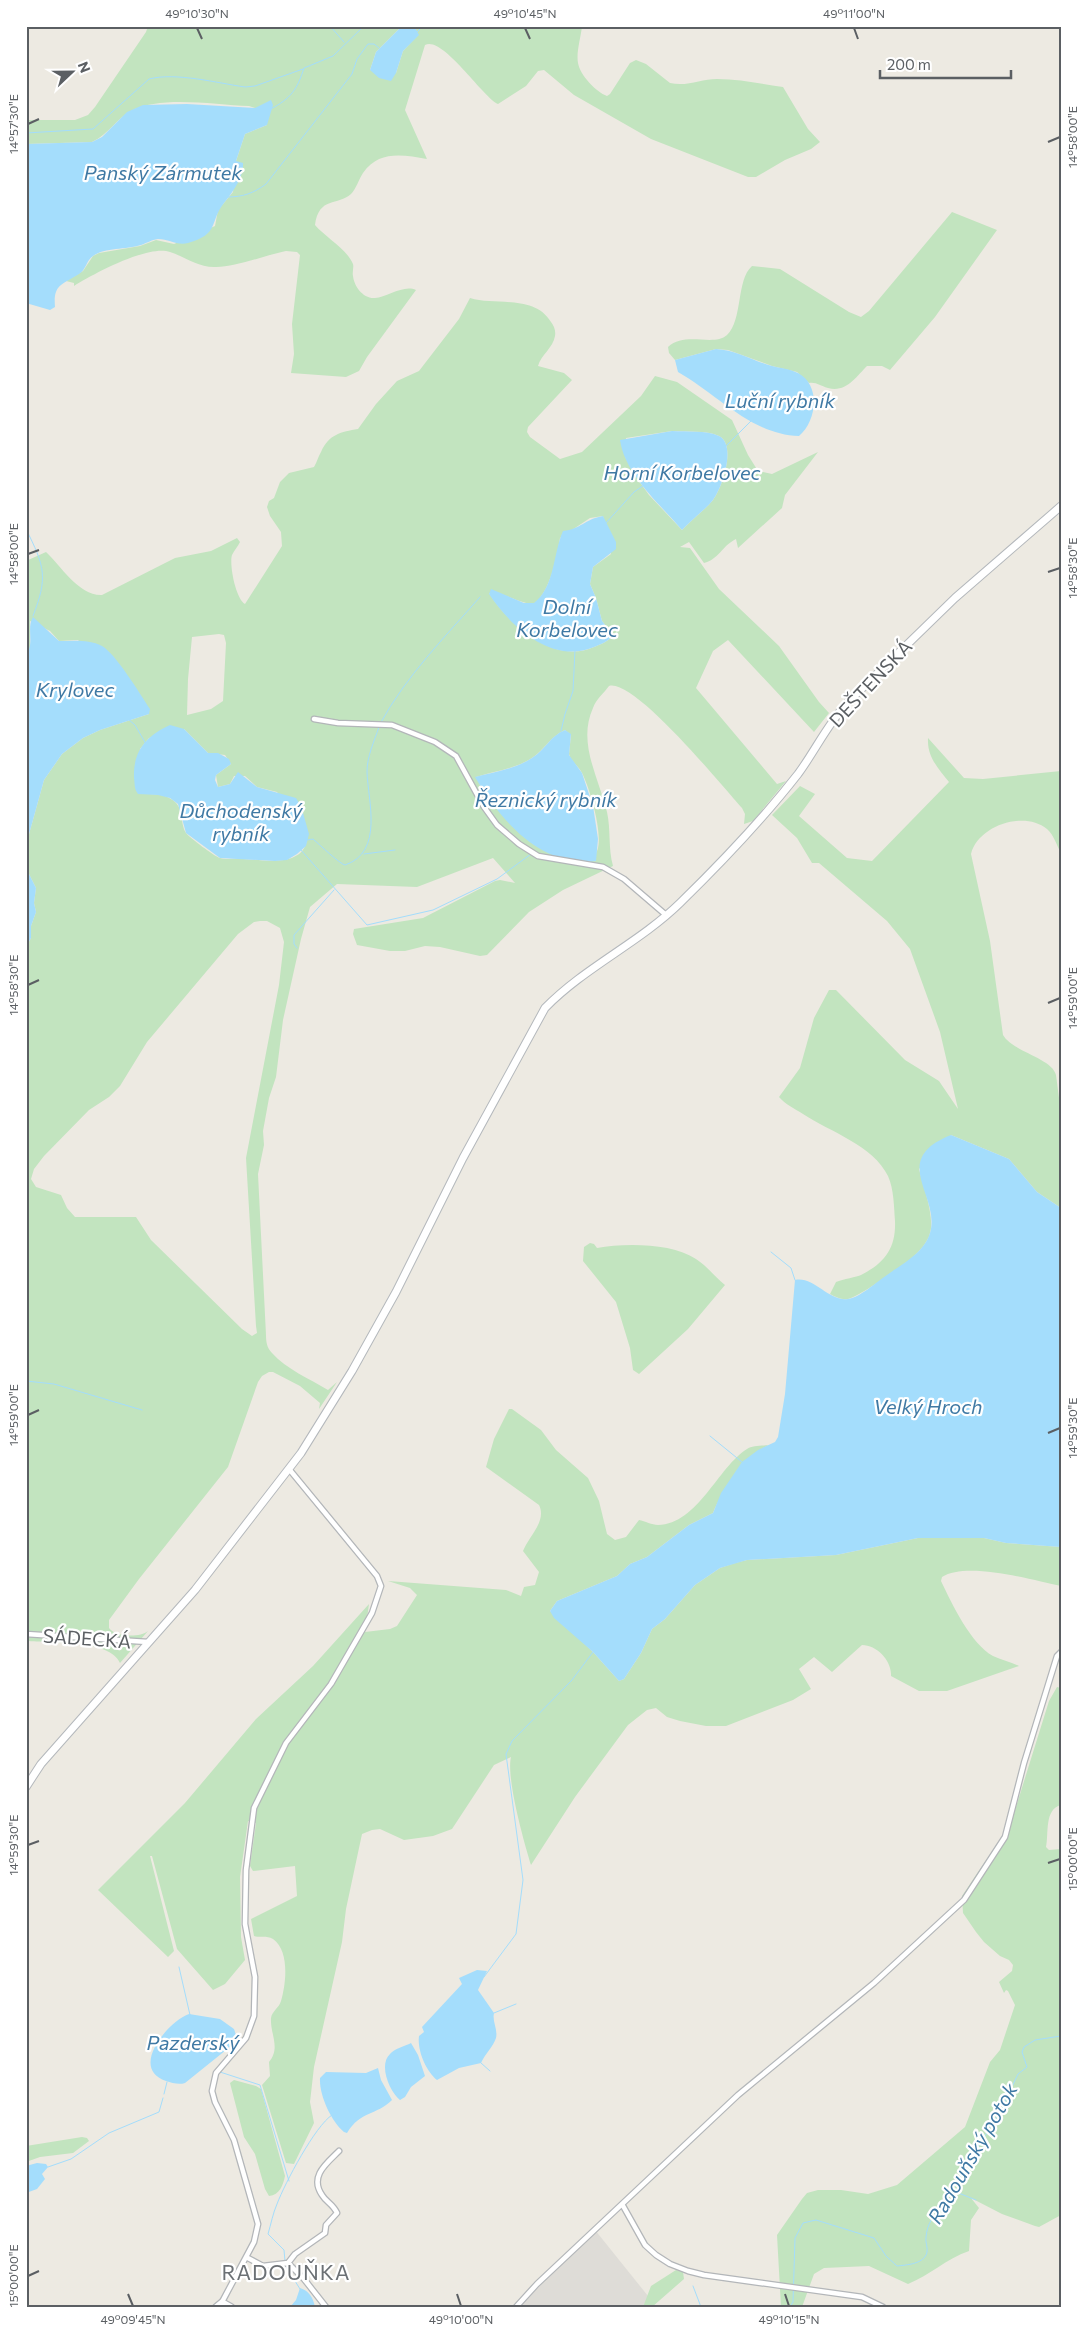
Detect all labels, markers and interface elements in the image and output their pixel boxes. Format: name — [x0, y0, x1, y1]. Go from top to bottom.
text: 49°10'30"N — [165, 6, 229, 20]
text: 49°10'45"N — [493, 6, 557, 20]
text: 49°11'00"N — [823, 6, 885, 20]
north arrow — [48, 48, 98, 98]
scale bar — [880, 48, 1011, 80]
text: 200 m — [887, 55, 931, 73]
text: N — [75, 59, 94, 75]
text: 14°57'30"E — [6, 94, 20, 154]
text: 14°58'00"E — [1065, 106, 1079, 168]
water label: Panský Zármutek — [84, 160, 243, 184]
water label: Luční rybník — [725, 388, 836, 412]
water label: Horní Korbelovec — [604, 460, 761, 484]
text: 14°58'00"E — [6, 523, 20, 585]
text: 14°58'30"E — [1065, 538, 1079, 598]
water label: Dolní Korbelovec — [516, 594, 618, 641]
street label: DEŠTENSKÁ — [823, 634, 916, 731]
water label: Krylovec — [36, 677, 114, 701]
water label: Řeznický rybník — [475, 787, 618, 811]
water label: Důchodenský rybník — [179, 798, 303, 845]
text: 14°58'30"E — [6, 955, 20, 1015]
text: 14°59'00"E — [1065, 967, 1079, 1029]
text: 14°59'00"E — [6, 1384, 20, 1446]
water label: Velký Hroch — [873, 1394, 983, 1418]
text: 14°59'30"E — [1065, 1398, 1079, 1458]
street label: SÁDECKÁ — [42, 1623, 132, 1653]
text: 14°59'30"E — [6, 1815, 20, 1875]
text: 15°00'00"E — [1065, 1827, 1079, 1891]
water label: Pazderský — [147, 2030, 240, 2054]
water label: Radouňský potok — [922, 2077, 1023, 2228]
text: 15°00'00"E — [6, 2244, 20, 2308]
district label: RADOUŇKA — [222, 2259, 350, 2284]
text: 49°09'45"N — [100, 2312, 166, 2326]
text: 49°10'00"N — [429, 2312, 493, 2326]
text: 49°10'15"N — [758, 2312, 820, 2326]

